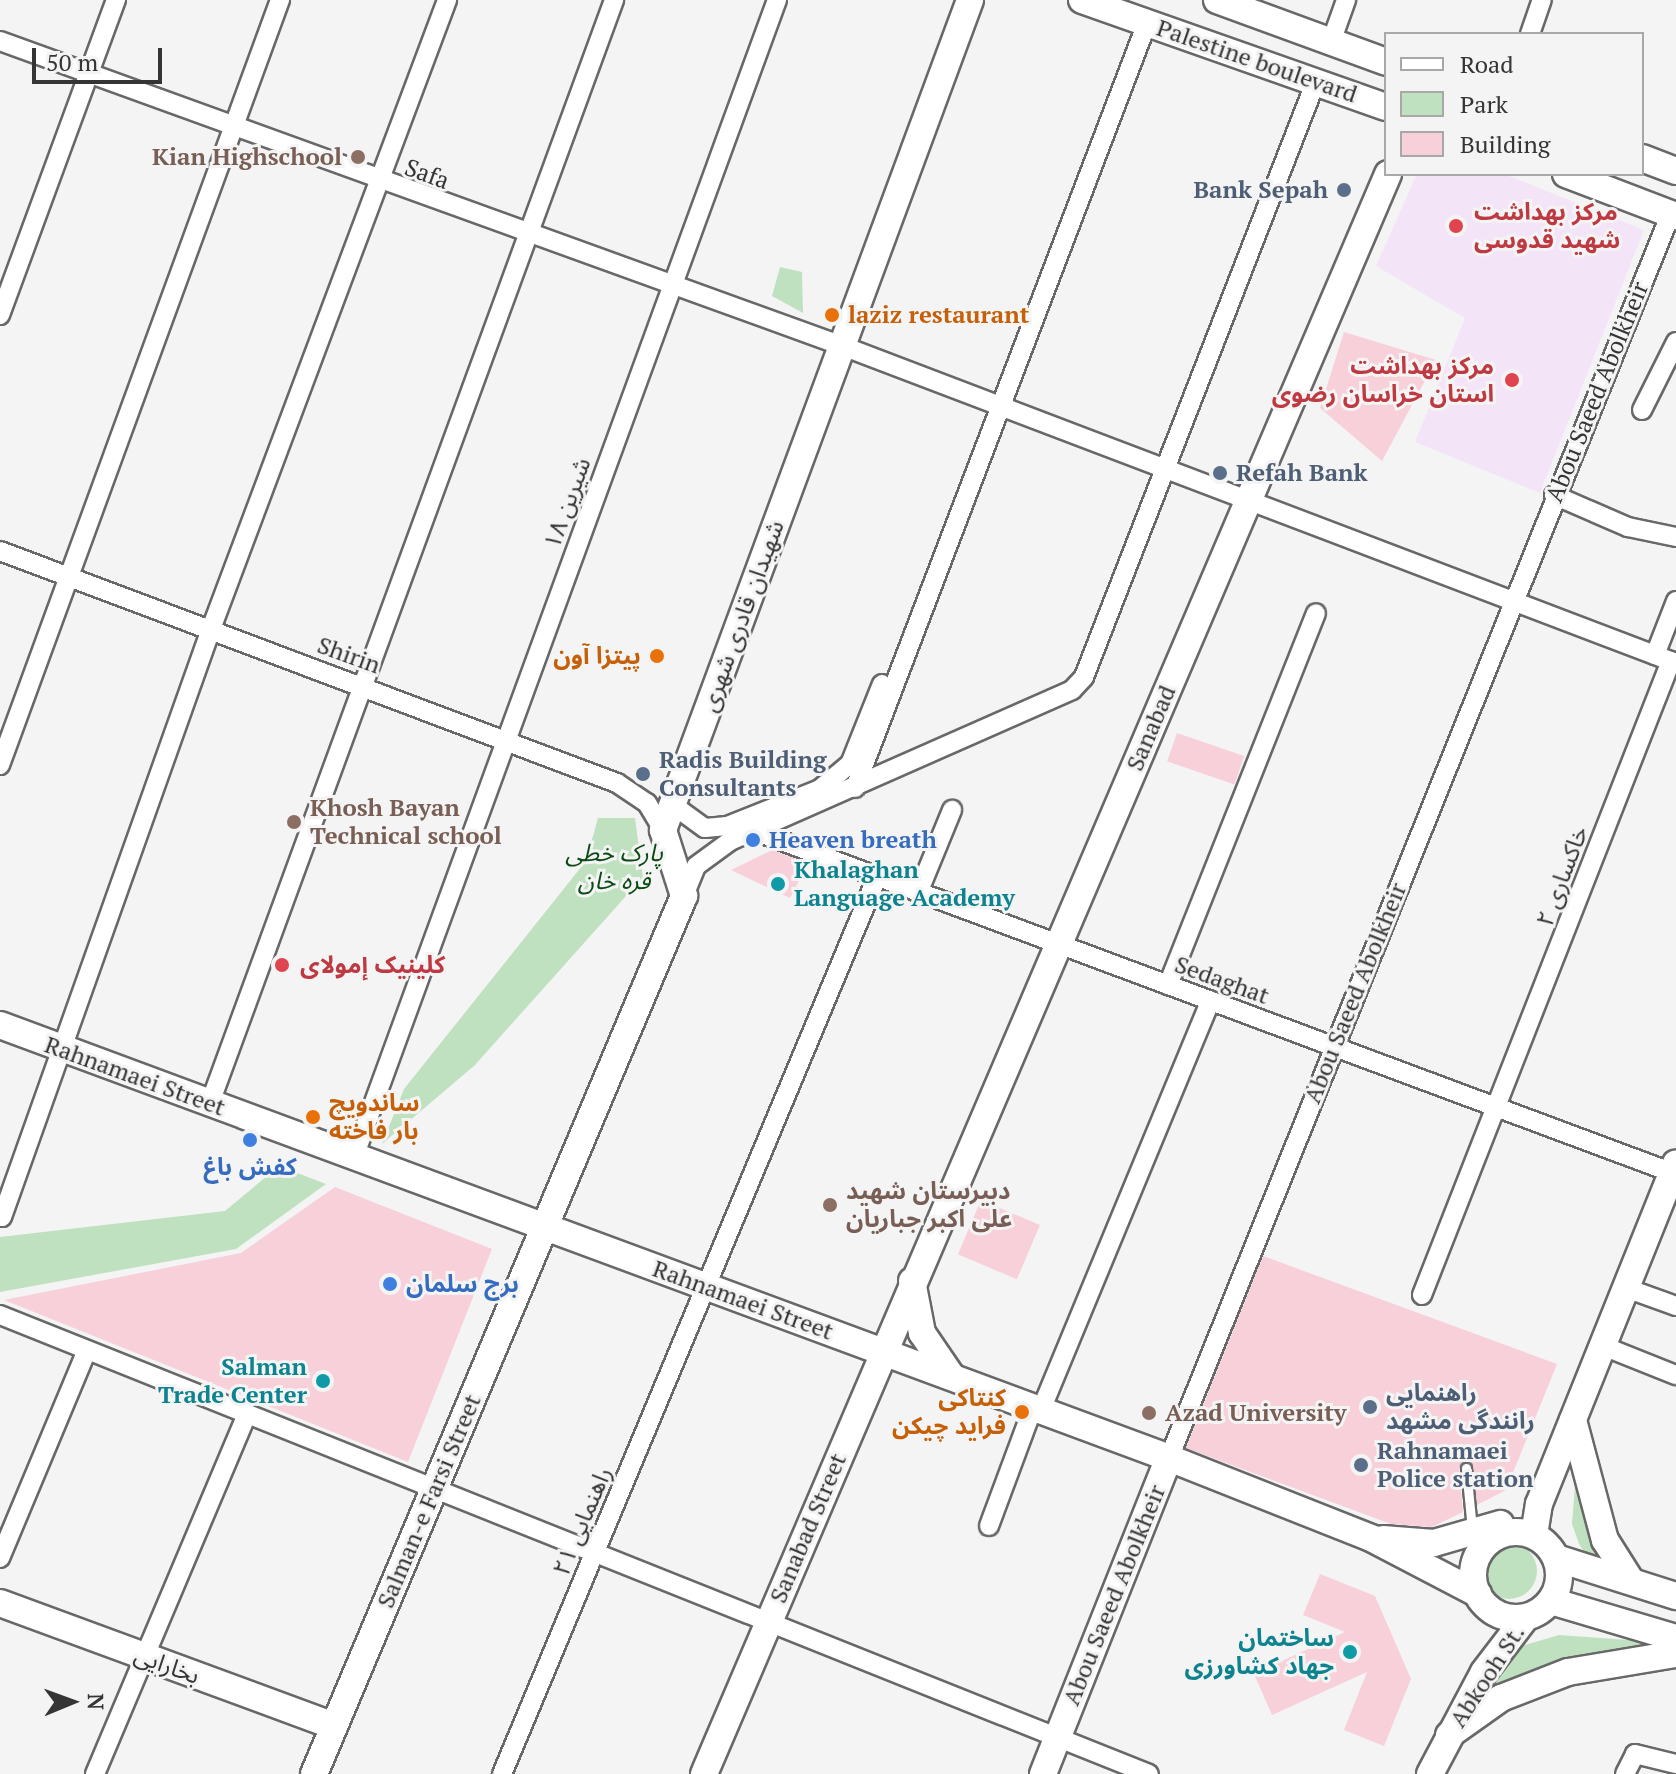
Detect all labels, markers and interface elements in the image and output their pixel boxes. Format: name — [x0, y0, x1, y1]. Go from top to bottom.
street label: Palestine boulevard — [1153, 13, 1361, 109]
scale bar — [36, 32, 166, 82]
legend — [1384, 32, 1644, 176]
text: 50 m — [46, 46, 98, 78]
text: Road — [1460, 48, 1514, 80]
text: Park — [1460, 88, 1508, 120]
text: Building — [1460, 128, 1550, 160]
place label: Kian Highschool — [152, 143, 342, 171]
marker: Kian Highschool — [349, 148, 367, 166]
street label: Safa — [401, 153, 453, 195]
place label: Bank Sepah — [1194, 176, 1328, 204]
marker: Bank Sepah — [1335, 181, 1353, 199]
place label: مرکز بهداشت شهید قدوسی — [1474, 198, 1620, 254]
marker: مرکز بهداشت شهید قدوسی — [1445, 215, 1467, 237]
street label: Abou Saeed Abolkheir — [1540, 277, 1654, 507]
place label: laziz restaurant — [848, 301, 1029, 329]
marker: laziz restaurant — [823, 306, 841, 324]
place label: مرکز بهداشت استان خراسان رضوی — [1272, 352, 1494, 408]
marker: مرکز بهداشت استان خراسان رضوی — [1501, 369, 1523, 391]
street label: شیرین ۱۸ — [537, 454, 597, 552]
place label: Refah Bank — [1236, 459, 1367, 487]
marker: Refah Bank — [1211, 464, 1229, 482]
street label: شهیدان قادری شهری — [694, 516, 790, 716]
street label: Shirin — [314, 630, 384, 680]
place label: پیتزا آون — [553, 642, 641, 670]
marker: پیتزا آون — [648, 647, 666, 665]
street label: Sanabad — [1120, 681, 1182, 775]
place label: Radis Building Consultants — [659, 746, 827, 802]
marker: Radis Building Consultants — [634, 765, 652, 783]
place label: Khosh Bayan Technical school — [310, 794, 502, 850]
marker: Khosh Bayan Technical school — [285, 813, 303, 831]
street label: خاکساری ۲ — [1530, 822, 1594, 930]
place label: Heaven breath — [769, 826, 937, 854]
marker: Heaven breath — [744, 831, 762, 849]
park label: پارک خطی قره خان — [565, 839, 663, 895]
place label: Khalaghan Language Academy — [794, 856, 1015, 912]
marker: Khalaghan Language Academy — [769, 875, 787, 893]
street label: Abou Saeed Abolkheir — [1298, 878, 1412, 1108]
street label: Sedaghat — [1171, 950, 1273, 1010]
place label: کلینیک إمولای — [300, 951, 445, 979]
marker: کلینیک إمولای — [271, 954, 293, 976]
street label: Rahnamaei Street — [41, 1030, 229, 1122]
place label: ساندویچ بار فاخته — [329, 1089, 420, 1145]
marker: ساندویچ بار فاخته — [304, 1108, 322, 1126]
marker: کفش باغ — [241, 1131, 259, 1149]
place label: کفش باغ — [203, 1153, 297, 1181]
place label: دبیرستان شهید علی اکبر جباریان — [846, 1177, 1012, 1233]
marker: دبیرستان شهید علی اکبر جباریان — [821, 1196, 839, 1214]
street label: Rahnamaei Street — [649, 1254, 837, 1346]
place label: برج سلمان — [406, 1270, 519, 1298]
marker: برج سلمان — [381, 1275, 399, 1293]
place label: Salman Trade Center — [158, 1353, 307, 1409]
marker: Salman Trade Center — [314, 1372, 332, 1390]
place label: راهنمایی رانندگی مشهد — [1386, 1379, 1535, 1435]
place label: کنتاکی فراید چیکن — [892, 1384, 1006, 1440]
street label: Salman-e Farsi Street — [371, 1390, 487, 1612]
marker: راهنمایی رانندگی مشهد — [1361, 1398, 1379, 1416]
place label: Azad University — [1165, 1399, 1346, 1427]
marker: کنتاکی فراید چیکن — [1013, 1403, 1031, 1421]
marker: Azad University — [1140, 1404, 1158, 1422]
place label: Rahnamaei Police station — [1377, 1437, 1534, 1493]
street label: Sanabad Street — [764, 1449, 852, 1607]
marker: Rahnamaei Police station — [1352, 1456, 1370, 1474]
street label: راهنمایی ۲۱ — [546, 1462, 618, 1580]
street label: Abou Saeed Abolkheir — [1057, 1480, 1171, 1710]
street label: Abkooh St. — [1443, 1619, 1531, 1733]
place label: ساختمان جهاد کشاورزی — [1184, 1624, 1334, 1680]
street label: بخارایی — [130, 1640, 204, 1690]
marker: ساختمان جهاد کشاورزی — [1341, 1643, 1359, 1661]
north arrow — [32, 1662, 112, 1742]
text: N — [82, 1693, 111, 1710]

